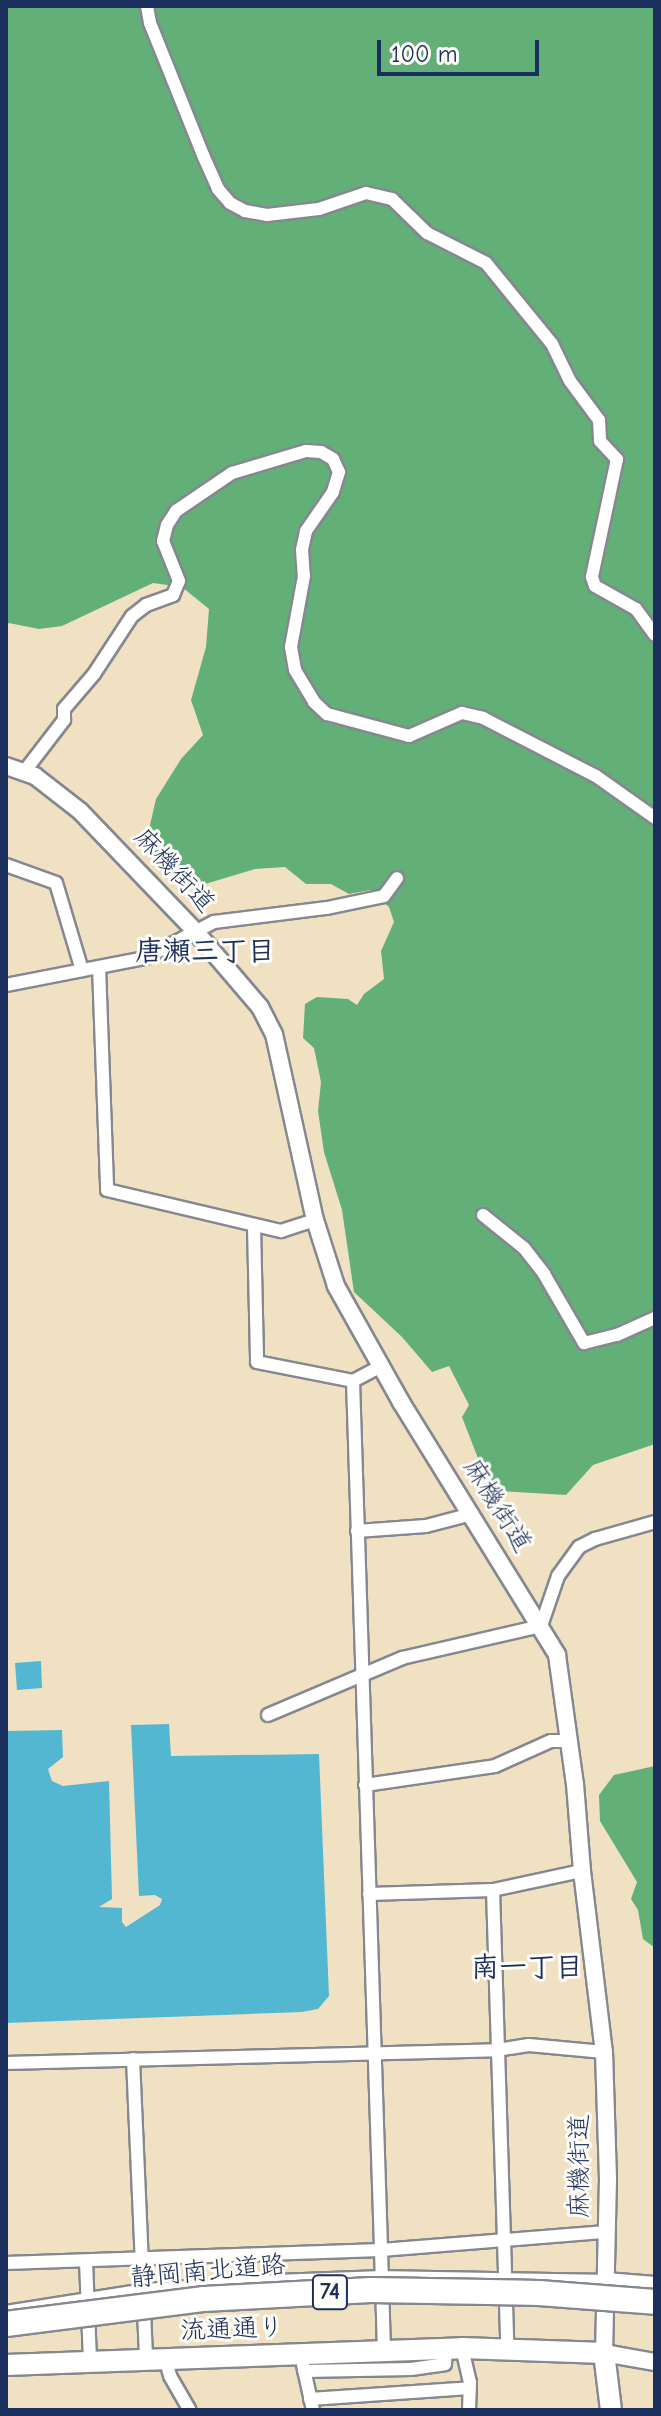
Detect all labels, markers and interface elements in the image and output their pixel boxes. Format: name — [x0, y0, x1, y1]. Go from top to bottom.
scale bar — [381, 24, 543, 74]
text: 100 m — [391, 40, 458, 68]
street label: 麻機街道 — [127, 822, 221, 920]
district label: 唐瀬三丁目 — [135, 934, 275, 968]
street label: 麻機街道 — [456, 1454, 538, 1558]
district label: 南一丁目 — [471, 1950, 583, 1984]
street label: 麻機街道 — [564, 2114, 596, 2218]
street label: 静岡南北道路 — [129, 2250, 287, 2294]
road number: 74 — [310, 2272, 350, 2312]
street label: 流通通り — [179, 2313, 285, 2347]

